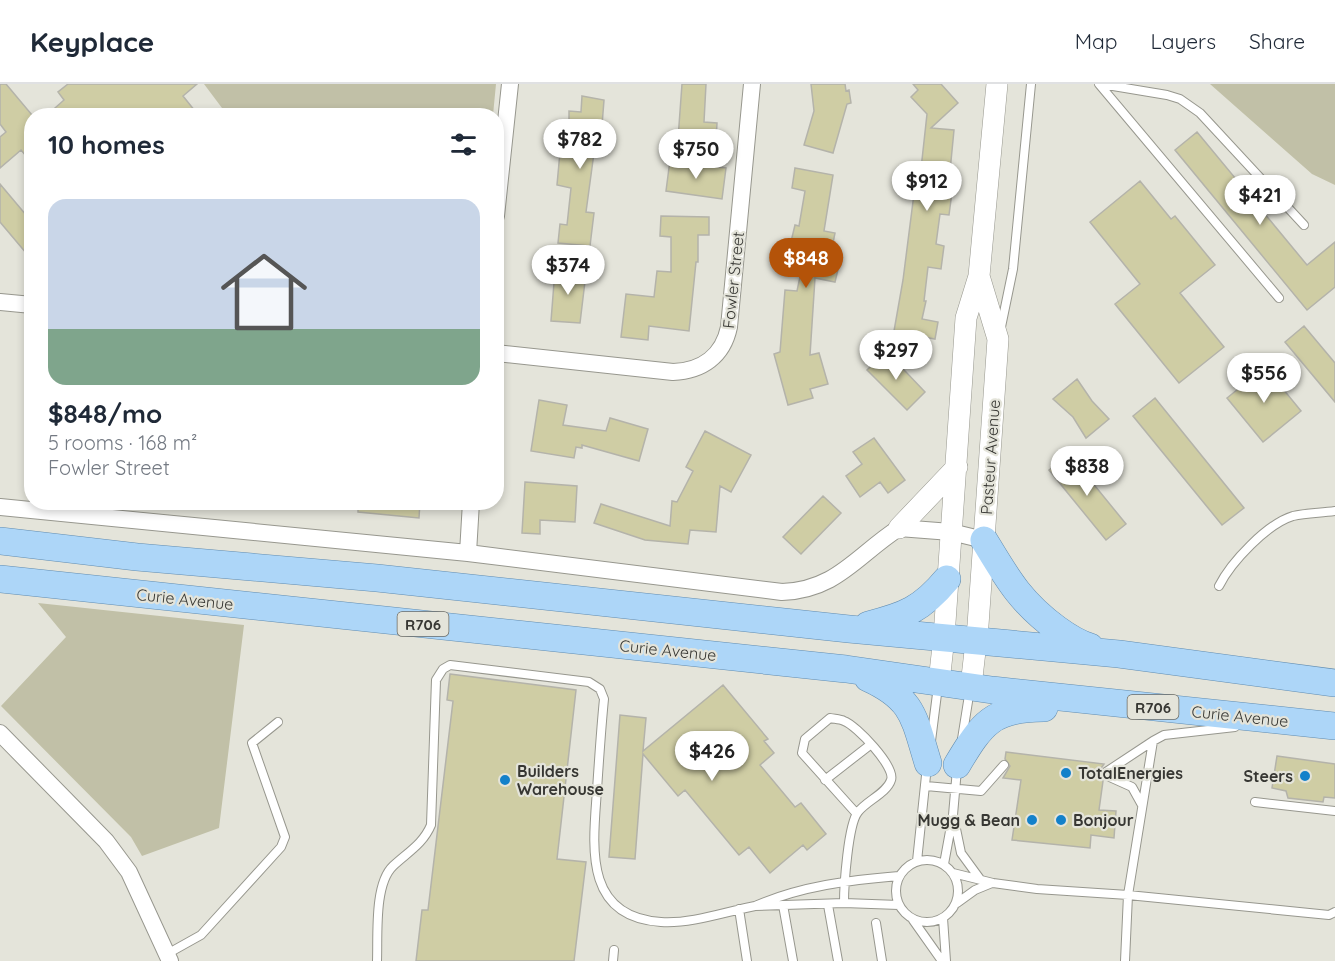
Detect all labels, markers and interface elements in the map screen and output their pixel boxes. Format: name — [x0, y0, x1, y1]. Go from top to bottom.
text: Keyplace — [30, 24, 154, 59]
text: Map — [1075, 28, 1118, 54]
text: Layers — [1151, 28, 1216, 54]
text: Share — [1249, 28, 1305, 54]
pin: $782 — [544, 119, 616, 170]
text: $782 — [557, 126, 603, 151]
text: 10 homes — [48, 128, 165, 161]
icon: filters — [447, 128, 480, 161]
pin: $750 — [660, 129, 732, 180]
text: $750 — [673, 136, 719, 161]
pin: $912 — [891, 161, 963, 212]
text: $912 — [906, 168, 948, 193]
pin: $421 — [1224, 175, 1296, 226]
text: $421 — [1239, 182, 1281, 207]
street label: Fowler Street — [718, 231, 748, 329]
icon: home — [210, 238, 318, 346]
pin: $848 — [770, 238, 842, 289]
pin: $374 — [532, 245, 604, 296]
text: $848 — [783, 245, 829, 270]
text: $374 — [546, 252, 590, 277]
pin: $297 — [860, 330, 932, 381]
text: $297 — [873, 337, 919, 362]
pin: $556 — [1228, 353, 1300, 404]
text: $556 — [1241, 360, 1287, 385]
text: $848/mo — [48, 397, 162, 430]
street label: Pasteur Avenue — [976, 399, 1004, 515]
text: 5 rooms · 168 m² — [48, 430, 197, 455]
pin: $838 — [1051, 446, 1123, 497]
text: $838 — [1065, 453, 1109, 478]
text: Fowler Street — [48, 455, 170, 480]
street label: Curie Avenue — [136, 584, 234, 614]
road number: R706 — [398, 612, 448, 636]
street label: Curie Avenue — [619, 635, 717, 665]
road number: R706 — [1128, 695, 1178, 719]
street label: Curie Avenue — [1191, 701, 1289, 731]
pin: $426 — [676, 731, 748, 782]
text: $426 — [689, 738, 735, 763]
place label: Builders Warehouse — [517, 761, 604, 799]
place label: TotalEnergies — [1078, 763, 1183, 783]
marker: TotalEnergies — [1059, 766, 1073, 780]
place label: Steers — [1243, 766, 1293, 786]
marker: Steers — [1298, 769, 1312, 783]
marker: Builders Warehouse — [498, 773, 512, 787]
place label: Mugg & Bean — [917, 810, 1020, 830]
place label: Bonjour — [1073, 810, 1134, 830]
marker: Mugg & Bean — [1025, 813, 1039, 827]
marker: Bonjour — [1054, 813, 1068, 827]

